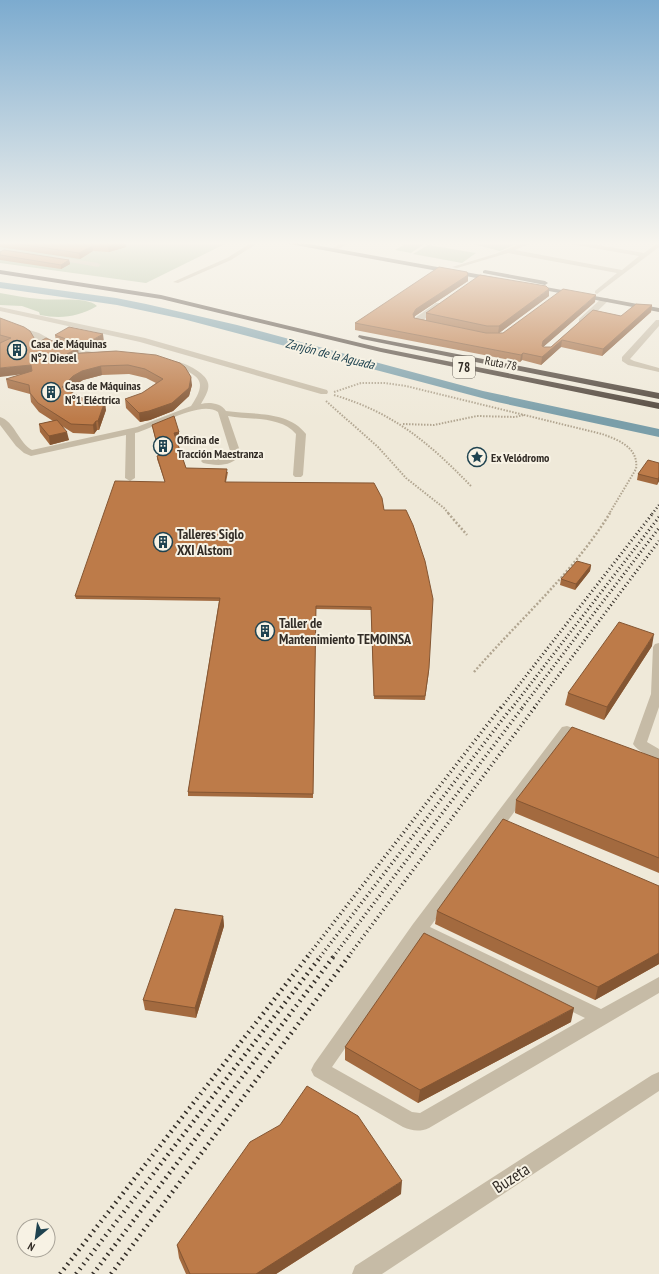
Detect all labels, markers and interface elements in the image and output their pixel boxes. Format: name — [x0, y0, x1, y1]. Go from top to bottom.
water label: Zanjón de la Aguada — [284, 335, 377, 373]
place label: Casa de Máquinas N°2 Diesel — [31, 336, 107, 365]
building icon: Casa de Máquinas N°2 Diesel — [6, 339, 28, 361]
street label: Ruta 78 — [484, 353, 518, 373]
road number: 78 — [453, 356, 475, 378]
place label: Casa de Máquinas N°1 Eléctrica — [65, 378, 141, 407]
building icon: Casa de Máquinas N°1 Eléctrica — [40, 381, 62, 403]
place label: Oficina de Tracción Maestranza — [177, 432, 263, 461]
building icon: Oficina de Tracción Maestranza — [152, 435, 174, 457]
place icon: Ex Velódromo — [466, 446, 488, 468]
place label: Ex Velódromo — [491, 450, 550, 465]
place label: Talleres Siglo XXI Alstom — [177, 525, 244, 559]
building icon: Talleres Siglo XXI Alstom — [152, 531, 174, 553]
place label: Taller de Mantenimiento TEMOINSA — [279, 614, 412, 648]
building icon: Taller de Mantenimiento TEMOINSA — [254, 620, 276, 642]
street label: Buzeta — [488, 1158, 534, 1198]
north arrow — [16, 1218, 56, 1258]
text: N — [25, 1239, 37, 1254]

